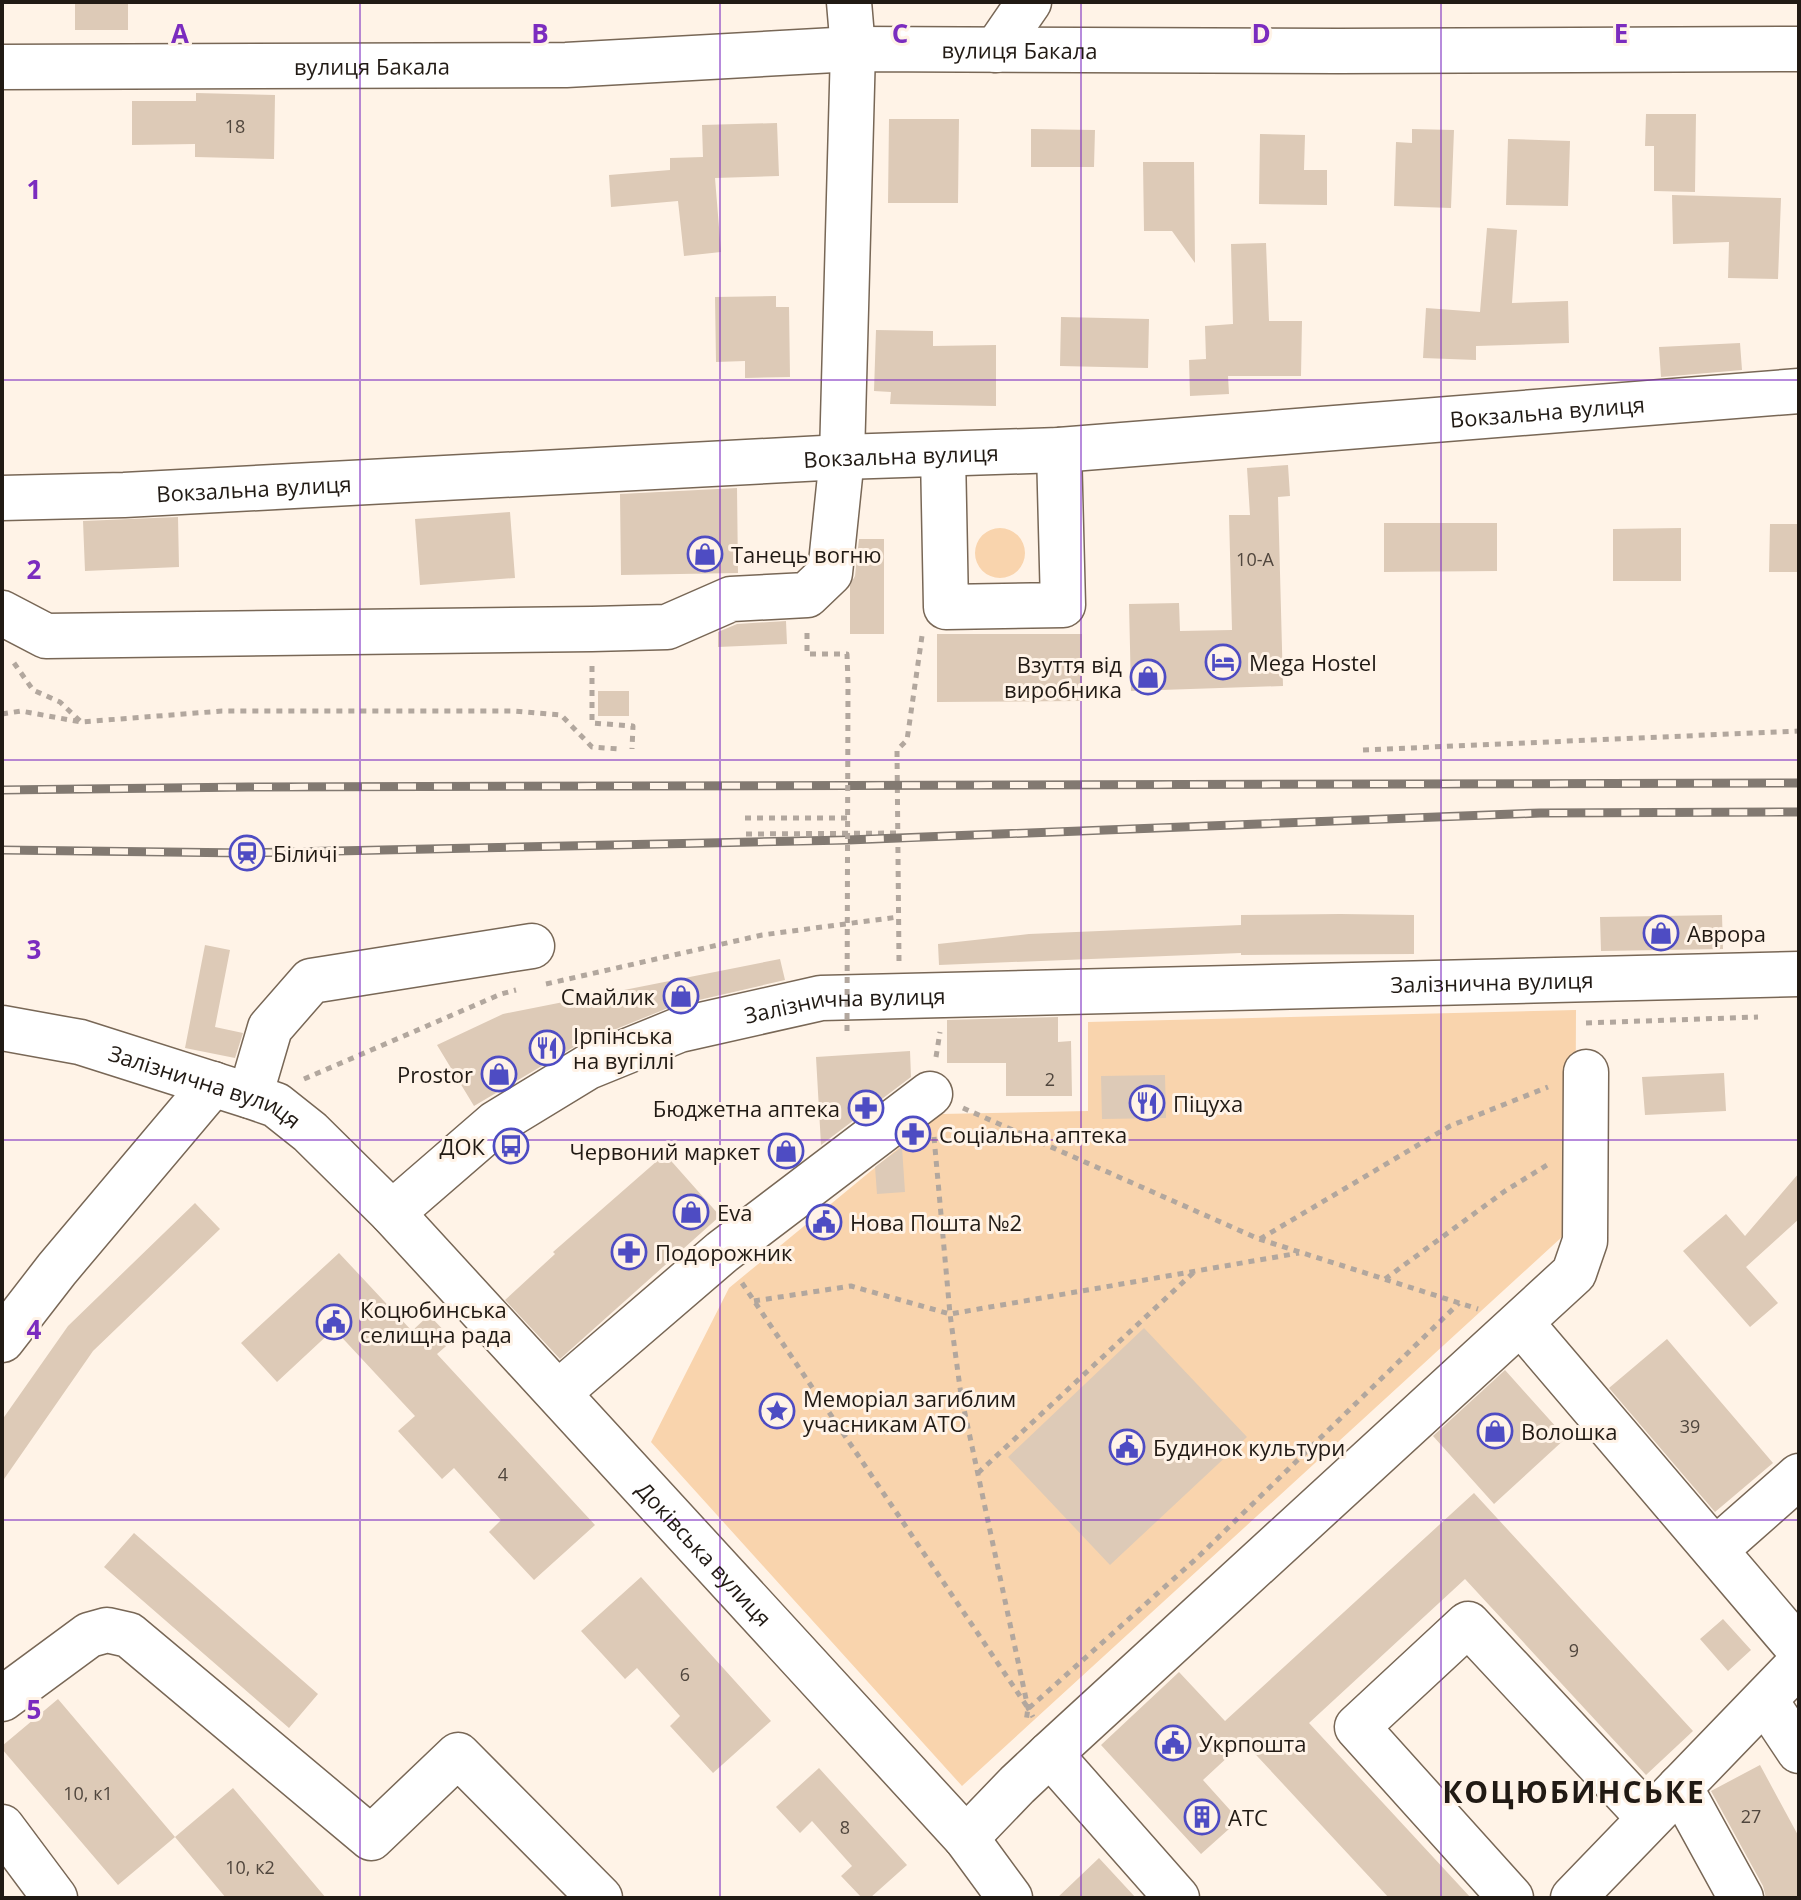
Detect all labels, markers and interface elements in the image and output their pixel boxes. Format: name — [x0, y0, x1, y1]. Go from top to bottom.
text: A — [171, 15, 189, 51]
text: B — [531, 15, 549, 51]
text: C — [892, 15, 908, 51]
text: D — [1251, 15, 1271, 51]
text: E — [1614, 15, 1628, 51]
street label: вулиця Бакала — [941, 34, 1098, 65]
street label: вулиця Бакала — [294, 50, 450, 81]
house number: 18 — [225, 114, 245, 138]
text: 1 — [27, 171, 41, 207]
street label: Вокзальна вулиця — [1449, 388, 1646, 434]
street label: Вокзальна вулиця — [803, 437, 999, 474]
street label: Вокзальна вулиця — [155, 468, 352, 508]
shop icon: Танець вогню — [686, 535, 724, 573]
place label: Танець вогню — [731, 539, 882, 569]
house number: 10-А — [1236, 547, 1274, 571]
text: 2 — [27, 551, 42, 587]
hotel icon: Mega Hostel — [1204, 643, 1242, 681]
place label: Mega Hostel — [1249, 647, 1377, 677]
place label: Взуття від виробника — [1004, 649, 1122, 704]
shop icon: Взуття від виробника — [1129, 658, 1167, 696]
station icon: Біличі — [228, 834, 266, 872]
place label: Біличі — [273, 838, 338, 868]
shop icon: Аврора — [1642, 914, 1680, 952]
place label: Аврора — [1687, 918, 1766, 948]
text: 3 — [27, 931, 41, 967]
street label: Залізнична вулиця — [1390, 964, 1594, 999]
shop icon: Смайлик — [662, 977, 700, 1015]
street label: Залізнична вулиця — [741, 980, 946, 1030]
place label: Смайлик — [561, 981, 656, 1011]
place label: Ірпінська на вугіллі — [573, 1020, 674, 1075]
restaurant icon: Ірпінська на вугіллі — [528, 1029, 566, 1067]
street label: Залізнична вулиця — [105, 1037, 308, 1134]
shop icon: Prostor — [480, 1055, 518, 1093]
place label: Prostor — [397, 1059, 473, 1089]
house number: 2 — [1045, 1067, 1055, 1091]
restaurant icon: Піцуха — [1128, 1084, 1166, 1122]
place label: Піцуха — [1173, 1088, 1243, 1118]
pharmacy icon: Бюджетна аптека — [847, 1089, 885, 1127]
place label: Бюджетна аптека — [653, 1093, 840, 1123]
pharmacy icon: Соціальна аптека — [894, 1115, 932, 1153]
place label: Соціальна аптека — [939, 1119, 1127, 1149]
bus stop icon: ДОК — [492, 1127, 530, 1165]
place label: ДОК — [439, 1131, 486, 1161]
shop icon: Червоний маркет — [767, 1132, 805, 1170]
place label: Червоний маркет — [570, 1136, 760, 1166]
shop icon: Eva — [672, 1193, 710, 1231]
place label: Eva — [717, 1197, 752, 1227]
public building icon: Нова Пошта №2 — [805, 1203, 843, 1241]
place label: Нова Пошта №2 — [850, 1207, 1022, 1237]
pharmacy icon: Подорожник — [610, 1233, 648, 1271]
place label: Подорожник — [655, 1237, 793, 1267]
place label: Коцюбинська селищна рада — [360, 1294, 512, 1349]
public building icon: Коцюбинська селищна рада — [315, 1303, 353, 1341]
text: 4 — [27, 1311, 42, 1347]
place label: Меморіал загиблим учасникам АТО — [803, 1383, 1016, 1438]
place icon: Меморіал загиблим учасникам АТО — [758, 1392, 796, 1430]
shop icon: Волошка — [1476, 1412, 1514, 1450]
house number: 39 — [1680, 1414, 1700, 1438]
place label: Волошка — [1521, 1416, 1617, 1446]
public building icon: Будинок культури — [1108, 1428, 1146, 1466]
place label: Будинок культури — [1153, 1432, 1345, 1462]
house number: 4 — [498, 1462, 508, 1486]
street label: Доківська вулиця — [630, 1474, 779, 1632]
house number: 9 — [1569, 1638, 1579, 1662]
house number: 6 — [680, 1662, 690, 1686]
text: 5 — [27, 1691, 41, 1727]
public building icon: Укрпошта — [1154, 1724, 1192, 1762]
place label: Укрпошта — [1199, 1728, 1306, 1758]
district label: КОЦЮБИНСЬКЕ — [1442, 1771, 1706, 1812]
house number: 10, к1 — [63, 1781, 113, 1805]
building icon: АТС — [1183, 1798, 1221, 1836]
place label: АТС — [1228, 1802, 1268, 1832]
house number: 27 — [1741, 1804, 1761, 1828]
house number: 8 — [840, 1815, 850, 1839]
house number: 10, к2 — [225, 1855, 275, 1879]

